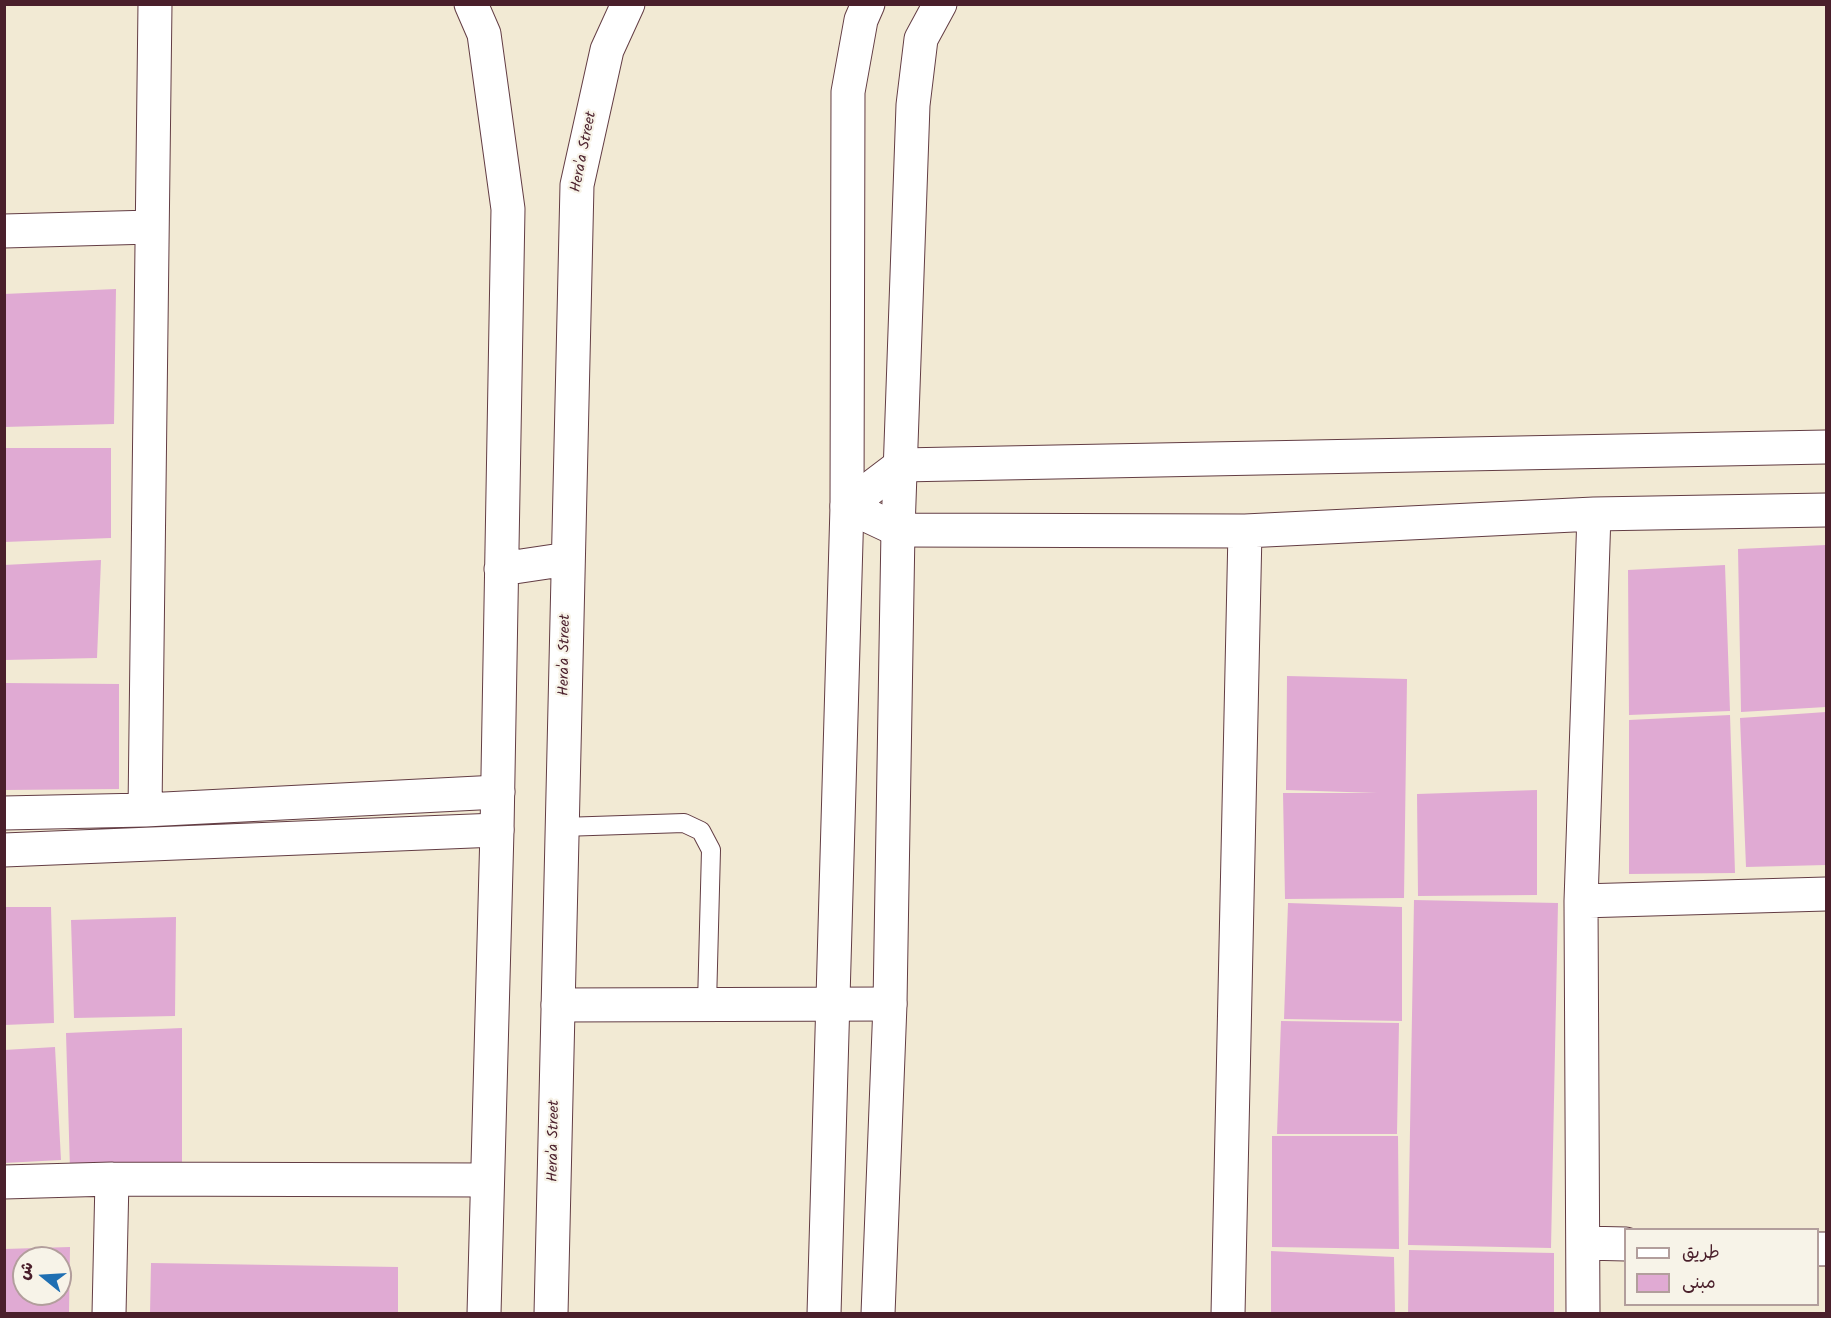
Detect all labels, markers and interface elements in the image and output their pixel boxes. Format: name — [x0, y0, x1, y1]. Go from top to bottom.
street label: Hera'a Street — [568, 110, 602, 194]
street label: Hera'a Street — [556, 614, 576, 696]
street label: Hera'a Street — [545, 1100, 565, 1182]
legend — [1624, 1228, 1819, 1306]
text: طريق — [1682, 1239, 1720, 1268]
north arrow — [12, 1246, 72, 1306]
text: ش — [12, 1259, 41, 1283]
text: مبنى — [1682, 1269, 1716, 1298]

